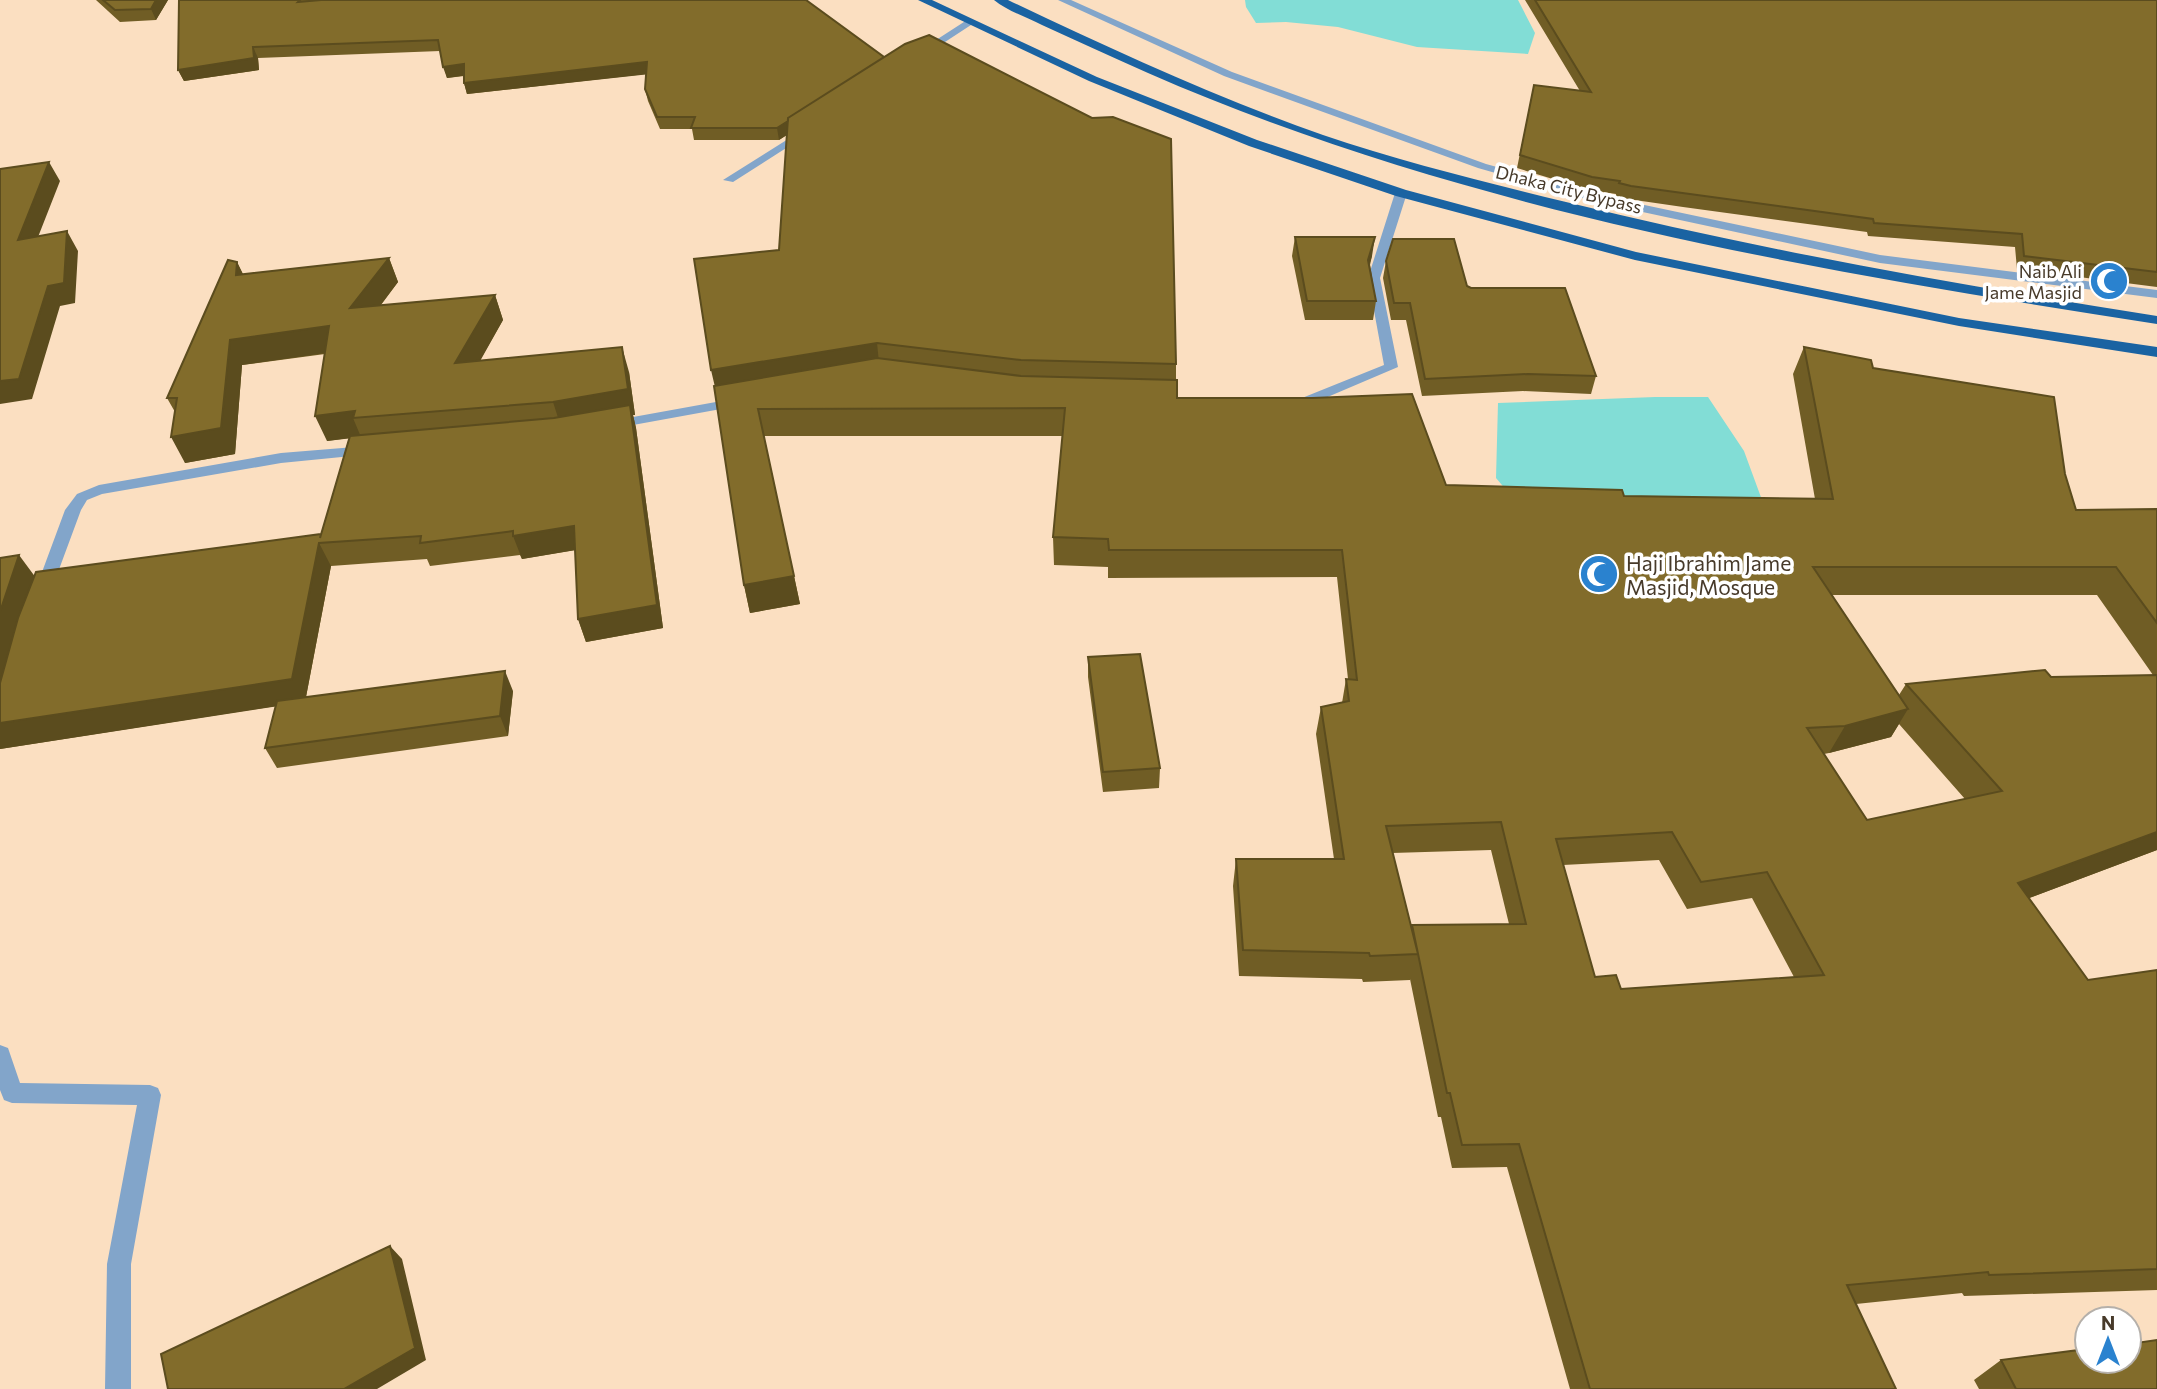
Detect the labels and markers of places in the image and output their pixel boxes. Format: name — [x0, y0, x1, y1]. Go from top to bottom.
place label: Naib Ali Jame Masjid — [1984, 260, 2082, 303]
mosque icon: Naib Ali Jame Masjid — [2088, 260, 2130, 302]
place label: Haji Ibrahim Jame Masjid, Mosque — [1626, 550, 1791, 599]
mosque icon: Haji Ibrahim Jame Masjid, Mosque — [1578, 553, 1620, 595]

